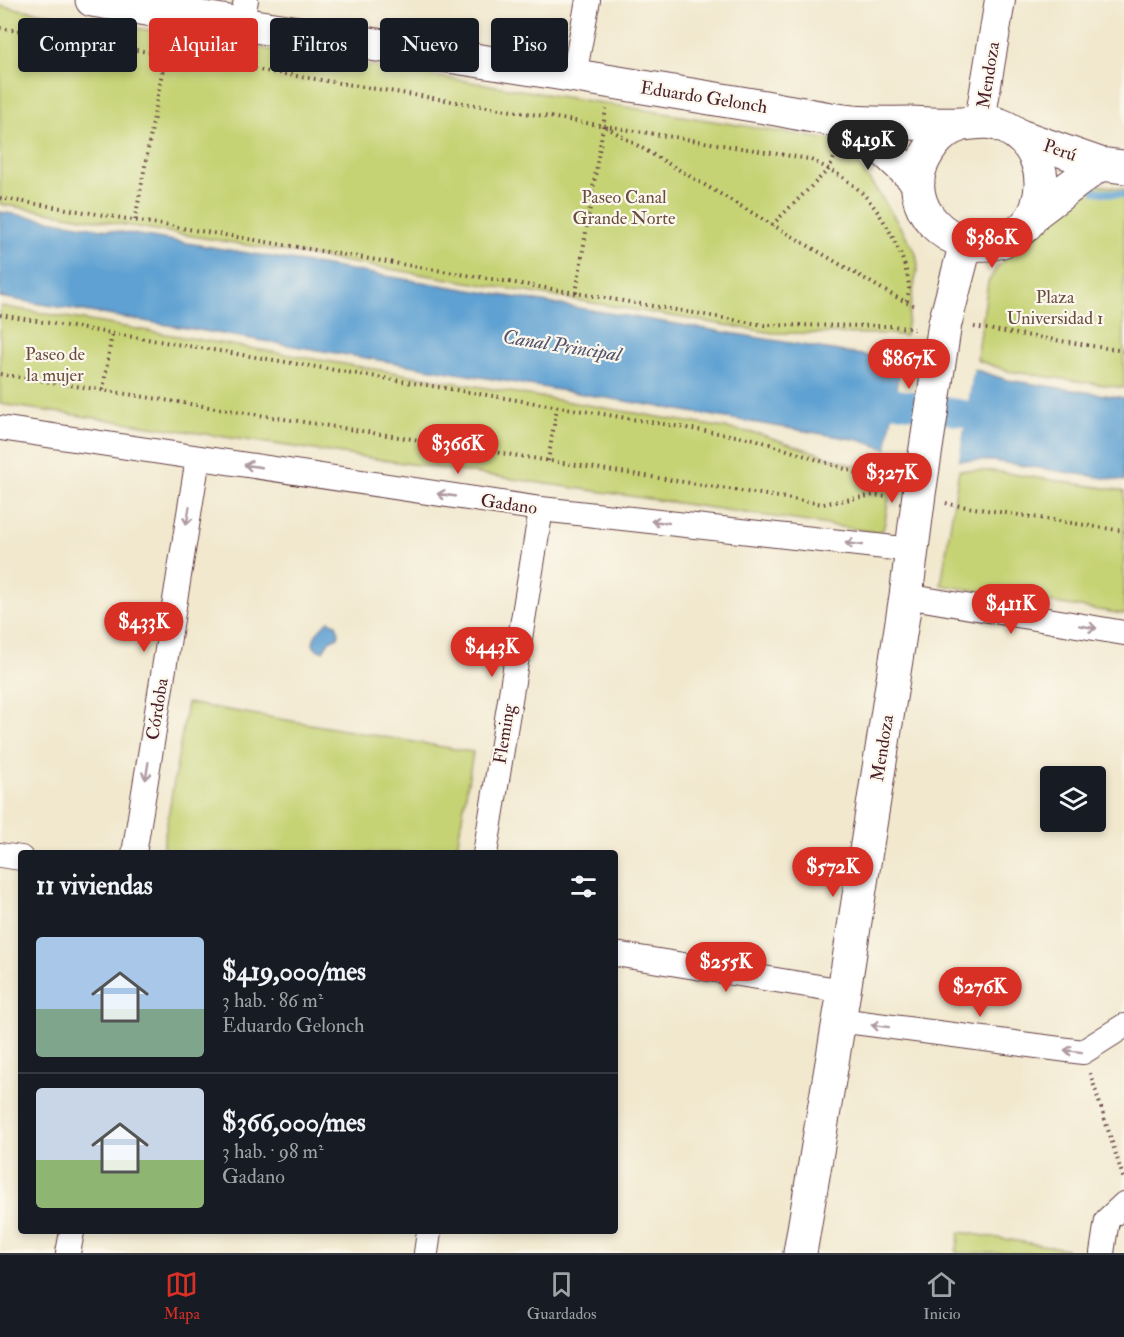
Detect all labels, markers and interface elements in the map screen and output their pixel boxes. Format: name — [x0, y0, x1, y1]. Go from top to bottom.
chip: Comprar — [18, 18, 137, 72]
chip: Alquilar — [149, 18, 258, 72]
chip: Filtros — [270, 18, 368, 72]
chip: Nuevo — [380, 18, 479, 72]
chip: Piso — [491, 18, 568, 72]
street label: Mendoza — [972, 39, 1005, 110]
street label: Eduardo Gelonch — [639, 76, 770, 119]
pin: $419K — [826, 120, 910, 171]
text: $419K — [841, 127, 895, 152]
street label: Perú — [1040, 134, 1079, 167]
park label: Paseo Canal Grande Norte — [572, 186, 676, 230]
pin: $380K — [950, 218, 1034, 269]
text: $380K — [966, 225, 1018, 250]
park label: Plaza Universidad 1 — [1007, 286, 1103, 330]
water label: Canal Principal — [501, 324, 625, 368]
pin: $867K — [867, 339, 951, 390]
park label: Paseo de la mujer — [25, 343, 85, 387]
text: $867K — [882, 346, 936, 371]
pin: $366K — [416, 424, 500, 475]
text: $366K — [431, 431, 485, 456]
pin: $327K — [850, 453, 934, 504]
text: $327K — [866, 460, 918, 485]
one-way arrow — [243, 461, 263, 472]
one-way arrow — [436, 489, 456, 500]
street label: Gadano — [479, 489, 539, 520]
one-way arrow — [183, 506, 194, 526]
one-way arrow — [651, 516, 670, 527]
one-way arrow — [844, 538, 864, 549]
pin: $411K — [969, 584, 1053, 635]
text: $411K — [986, 591, 1036, 616]
pin: $433K — [102, 602, 186, 653]
text: $433K — [118, 609, 170, 634]
one-way arrow — [1077, 621, 1097, 632]
pin: $443K — [450, 627, 534, 678]
text: $443K — [465, 634, 519, 659]
street label: Córdoba — [141, 676, 174, 742]
street label: Fleming — [488, 701, 521, 766]
street label: Mendoza — [866, 712, 899, 783]
one-way arrow — [141, 760, 152, 780]
map controls — [1040, 766, 1106, 832]
button: layers — [1040, 766, 1106, 832]
pin: $572K — [791, 847, 875, 898]
text: $572K — [806, 854, 860, 879]
text: 11 viviendas — [36, 870, 153, 902]
icon: filters — [567, 870, 600, 903]
pin: $255K — [684, 942, 768, 993]
text: $255K — [700, 949, 752, 974]
text: $419,000/mes — [222, 956, 366, 988]
icon: home — [84, 961, 156, 1033]
pin: $276K — [938, 967, 1022, 1018]
text: $276K — [953, 974, 1007, 999]
text: 3 hab. · 86 m² — [222, 988, 323, 1013]
text: Eduardo Gelonch — [222, 1013, 364, 1038]
one-way arrow — [870, 1020, 890, 1031]
one-way arrow — [1064, 1045, 1084, 1056]
text: $366,000/mes — [222, 1107, 366, 1139]
icon: home — [84, 1112, 156, 1184]
text: 3 hab. · 98 m² — [222, 1139, 324, 1164]
text: Gadano — [222, 1164, 285, 1189]
tab: Mapa — [163, 1268, 200, 1324]
tab: Guardados — [527, 1268, 597, 1324]
tab: Inicio — [923, 1268, 961, 1324]

